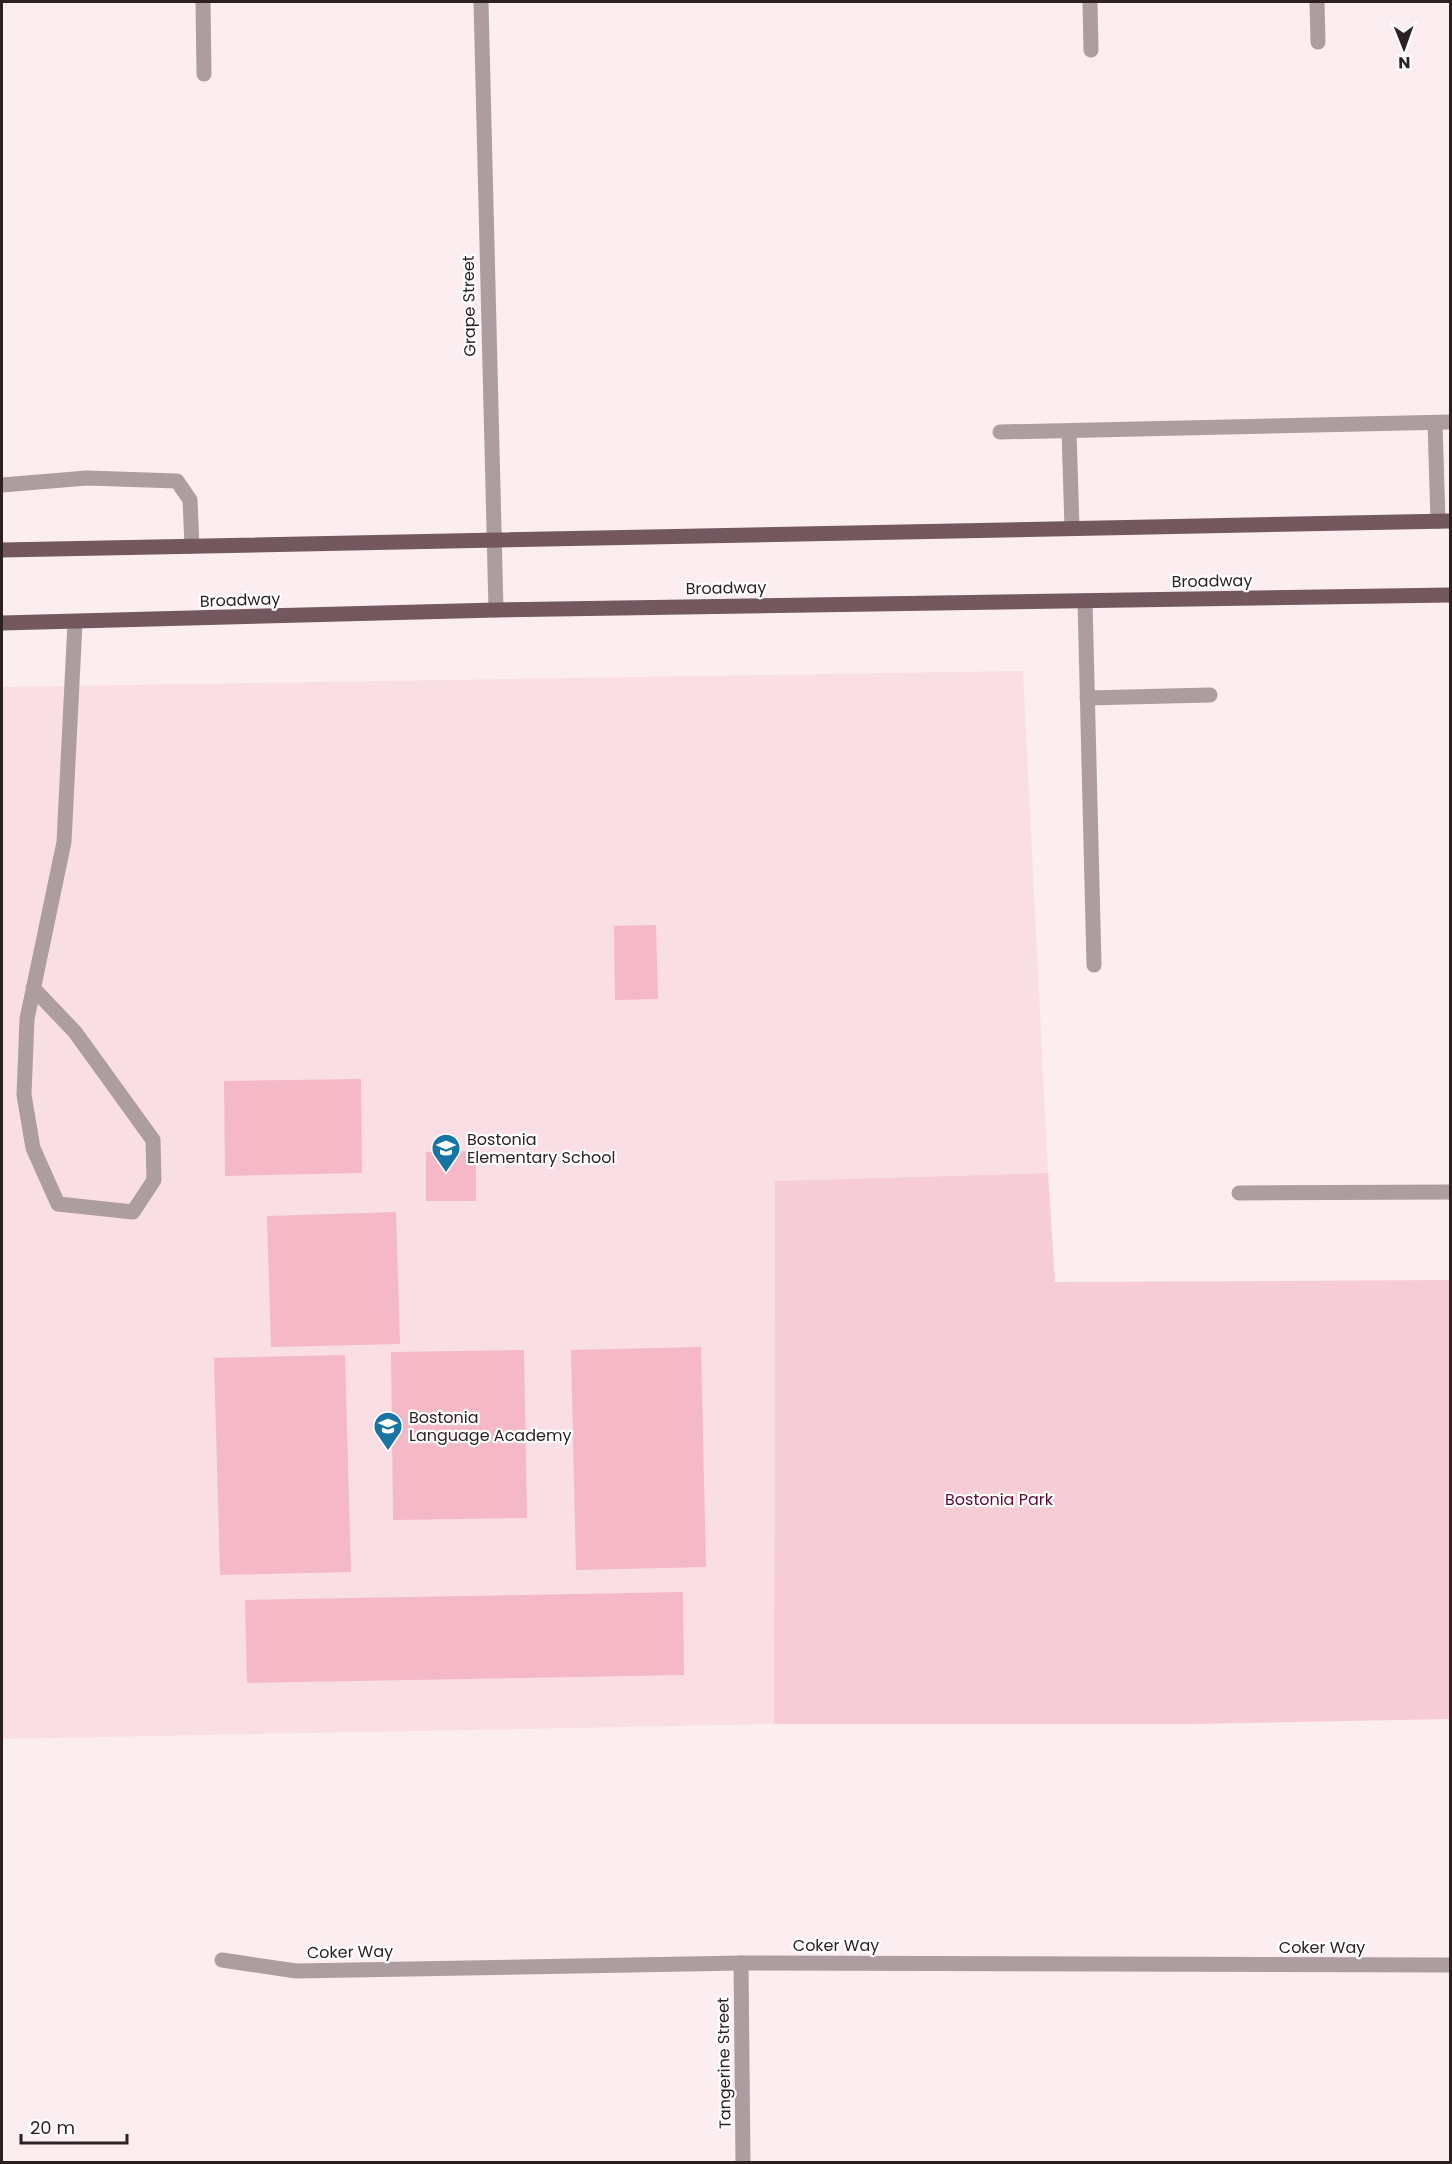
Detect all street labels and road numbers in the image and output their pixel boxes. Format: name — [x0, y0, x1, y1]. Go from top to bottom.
street label: Grape Street — [457, 255, 481, 357]
street label: Broadway — [1172, 569, 1252, 593]
street label: Broadway — [686, 576, 766, 600]
street label: Broadway — [199, 587, 281, 613]
street label: Coker Way — [793, 1934, 879, 1957]
street label: Coker Way — [1279, 1936, 1365, 1959]
street label: Coker Way — [307, 1940, 393, 1964]
street label: Tangerine Street — [711, 1997, 737, 2129]

